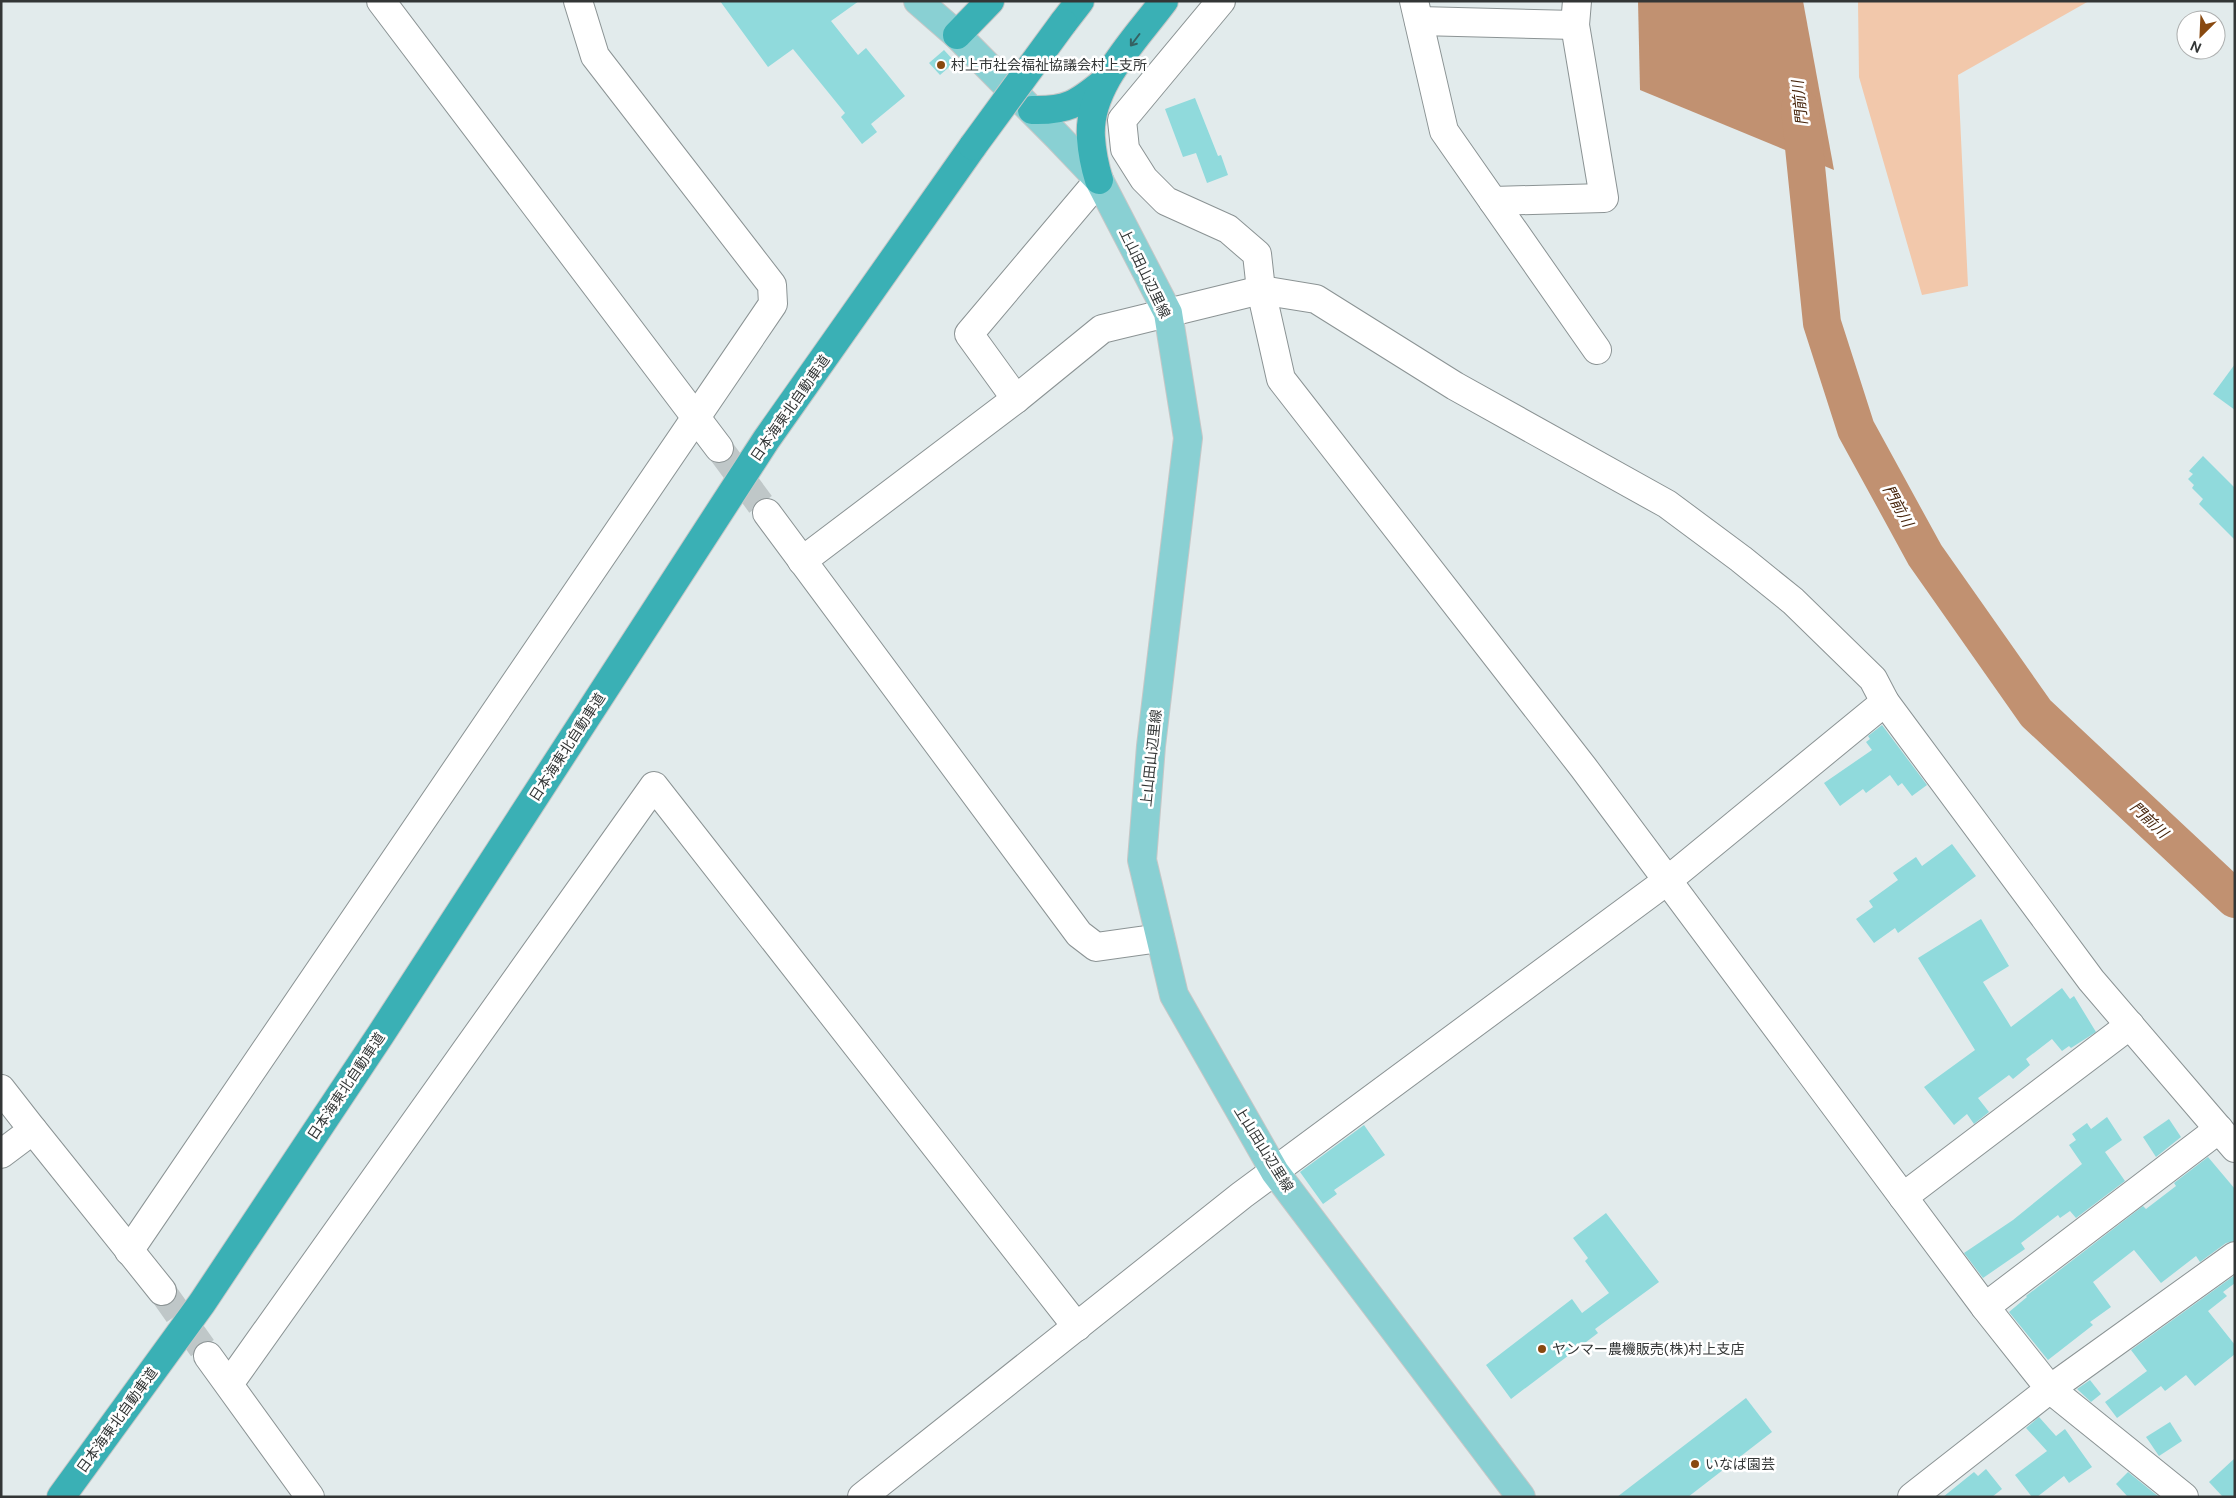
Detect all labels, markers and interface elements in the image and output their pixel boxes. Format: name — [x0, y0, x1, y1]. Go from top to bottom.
north arrow — [2176, 10, 2226, 60]
one-way arrow — [1130, 33, 1140, 47]
text: N — [2187, 37, 2204, 57]
place label: 村上市社会福祉協議会村上支所 — [951, 56, 1147, 74]
marker: 村上市社会福祉協議会村上支所 — [935, 59, 947, 71]
water label: 門前川 — [1787, 78, 1812, 126]
street label: 上山田山辺里線 — [1115, 225, 1175, 321]
street label: 日本海東北自動車道 — [746, 351, 834, 465]
water label: 門前川 — [1878, 481, 1919, 532]
street label: 日本海東北自動車道 — [525, 689, 609, 805]
street label: 上山田山辺里線 — [1137, 708, 1165, 808]
water label: 門前川 — [2126, 797, 2174, 844]
street label: 日本海東北自動車道 — [303, 1029, 389, 1143]
street label: 上山田山辺里線 — [1230, 1103, 1298, 1195]
place label: ヤンマー農機販売(株)村上支店 — [1552, 1340, 1744, 1358]
marker: ヤンマー農機販売(株)村上支店 — [1536, 1343, 1548, 1355]
street label: 日本海東北自動車道 — [73, 1364, 161, 1476]
place label: いなば園芸 — [1705, 1455, 1775, 1473]
marker: いなば園芸 — [1689, 1458, 1701, 1470]

